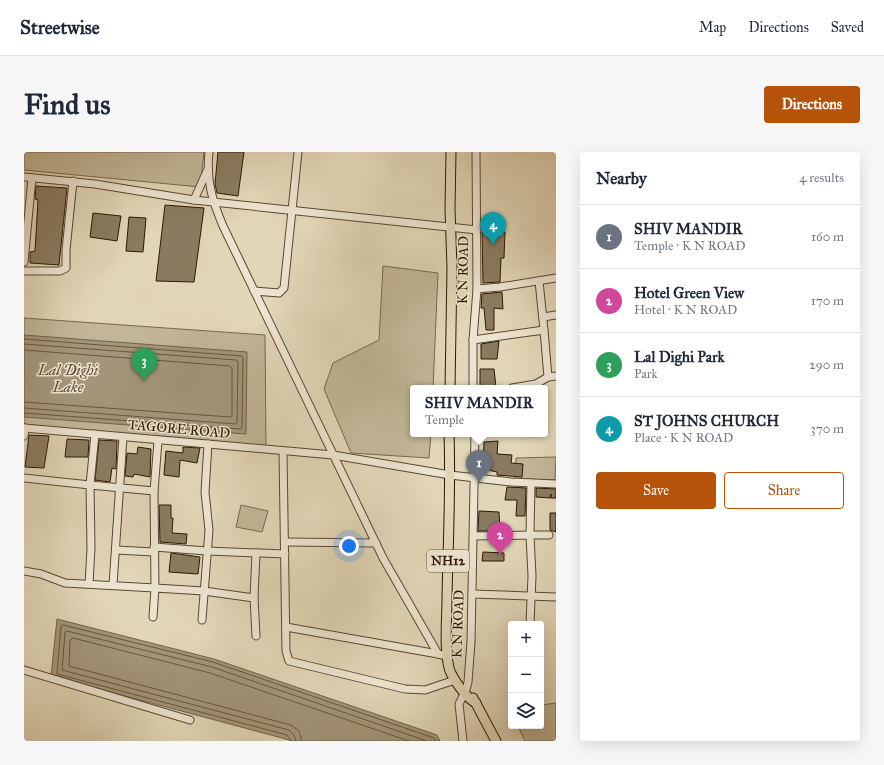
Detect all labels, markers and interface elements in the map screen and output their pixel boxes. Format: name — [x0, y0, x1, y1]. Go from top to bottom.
text: Streetwise — [20, 16, 100, 39]
text: Map — [699, 19, 726, 36]
text: Directions — [748, 19, 809, 36]
text: Saved — [831, 19, 864, 36]
button: Directions — [764, 86, 860, 123]
text: Find us — [24, 87, 110, 122]
text: Nearby — [596, 168, 647, 189]
text: 4 results — [799, 170, 844, 186]
pin: 4 — [480, 212, 506, 245]
text: SHIV MANDIR — [634, 220, 743, 238]
text: 1 — [606, 229, 612, 245]
text: 160 m — [811, 229, 844, 245]
street label: K N ROAD — [454, 236, 472, 304]
text: Temple · K N ROAD — [634, 238, 745, 254]
text: Hotel Green View — [634, 284, 744, 302]
text: 2 — [606, 293, 612, 309]
text: 170 m — [811, 293, 844, 309]
text: Hotel · K N ROAD — [634, 302, 737, 318]
pin: 3 — [131, 348, 157, 381]
text: Lal Dighi Park — [634, 348, 724, 366]
text: 3 — [606, 357, 612, 373]
text: 290 m — [809, 357, 844, 373]
water label: Lal Dighi Lake — [37, 361, 99, 396]
text: Park — [634, 366, 658, 382]
popup — [410, 385, 548, 437]
text: SHIV MANDIR — [425, 394, 533, 412]
text: Temple — [425, 412, 464, 428]
text: ST JOHNS CHURCH — [634, 412, 779, 430]
street label: TAGORE ROAD — [127, 416, 231, 442]
text: 4 — [605, 421, 613, 437]
text: 370 m — [811, 421, 844, 437]
text: Place · K N ROAD — [634, 430, 733, 446]
pin: 1 — [466, 450, 492, 483]
button: Save — [596, 472, 716, 509]
button: Share — [724, 472, 844, 509]
pin: 2 — [487, 522, 513, 555]
your location — [339, 536, 359, 556]
road number: NH12 — [427, 550, 469, 572]
street label: K N ROAD — [448, 590, 468, 658]
map controls — [508, 621, 544, 729]
button: + — [508, 621, 544, 657]
button: − — [508, 657, 544, 693]
button: layers — [508, 693, 544, 729]

